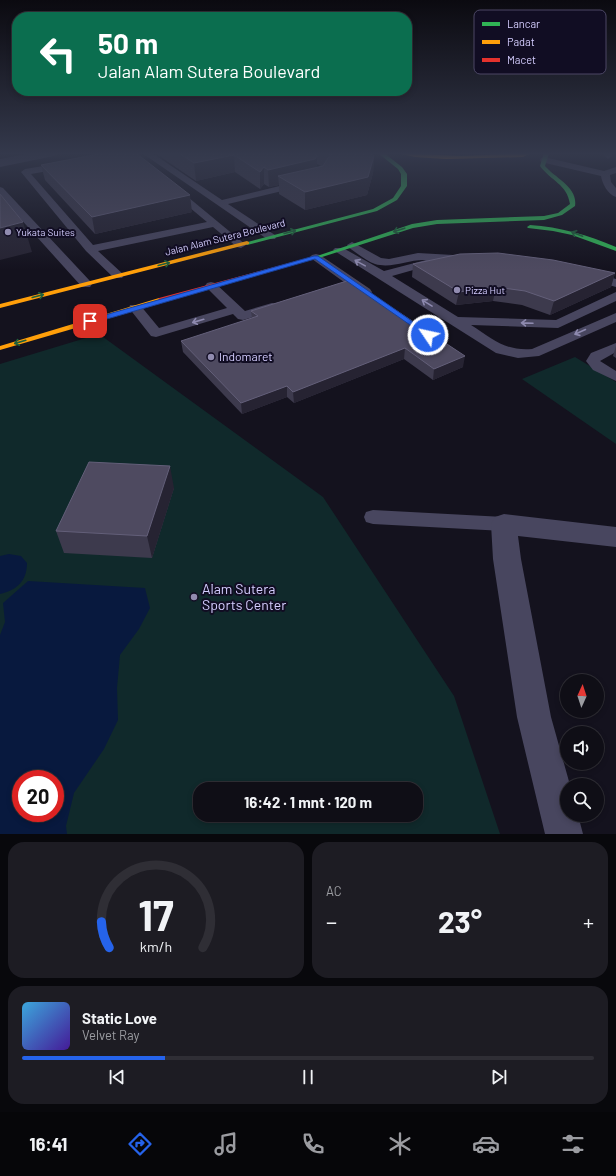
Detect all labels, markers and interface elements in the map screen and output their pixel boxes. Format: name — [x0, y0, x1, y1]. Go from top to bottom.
legend — [474, 10, 606, 74]
text: Lancar — [507, 17, 540, 30]
text: 50 m — [98, 26, 158, 60]
icon: left — [32, 28, 84, 80]
text: Padat — [507, 35, 535, 48]
text: Macet — [507, 53, 536, 66]
text: Jalan Alam Sutera Boulevard — [98, 60, 320, 82]
street label: Jalan Alam Sutera Boulevard — [164, 216, 286, 258]
place label: Yukata Suites — [16, 226, 75, 238]
marker: Yukata Suites — [3, 227, 13, 237]
one-way arrow — [393, 227, 406, 234]
one-way arrow — [283, 228, 296, 236]
one-way arrow — [572, 230, 584, 238]
one-way arrow — [354, 258, 366, 266]
one-way arrow — [157, 260, 170, 267]
place label: Pizza Hut — [465, 284, 505, 296]
marker: Pizza Hut — [452, 285, 462, 295]
one-way arrow — [31, 292, 44, 299]
one-way arrow — [422, 299, 433, 307]
pin — [73, 304, 107, 338]
icon: arrive — [79, 310, 101, 332]
position arrow — [407, 314, 449, 356]
one-way arrow — [192, 317, 205, 325]
one-way arrow — [521, 319, 534, 326]
one-way arrow — [575, 329, 587, 337]
one-way arrow — [13, 339, 26, 346]
place label: Indomaret — [219, 349, 273, 363]
marker: Indomaret — [206, 352, 216, 362]
place label: Alam Sutera Sports Center — [202, 580, 286, 613]
marker: Alam Sutera Sports Center — [189, 592, 199, 602]
north arrow — [560, 674, 604, 718]
map controls — [560, 674, 604, 822]
button: sound — [560, 726, 604, 770]
speed limit sign: 20 — [12, 770, 64, 822]
button: search — [560, 778, 604, 822]
text: 16:42 · 1 mnt · 120 m — [244, 793, 372, 811]
text: AC — [326, 883, 342, 899]
text: 17 — [138, 889, 174, 939]
text: 23° — [438, 903, 482, 939]
text: − — [326, 908, 337, 934]
text: + — [583, 908, 594, 934]
text: km/h — [140, 938, 172, 955]
text: Static Love — [82, 1009, 157, 1027]
text: Velvet Ray — [82, 1027, 140, 1043]
icon: previous — [106, 1066, 128, 1088]
icon: pause — [297, 1066, 319, 1088]
icon: next — [488, 1066, 510, 1088]
icon: directions — [126, 1130, 154, 1158]
icon: music — [212, 1130, 240, 1158]
icon: phone — [299, 1130, 327, 1158]
icon: climate — [386, 1130, 414, 1158]
icon: car — [472, 1130, 500, 1158]
icon: filters — [559, 1130, 587, 1158]
text: 16:41 — [29, 1133, 67, 1155]

